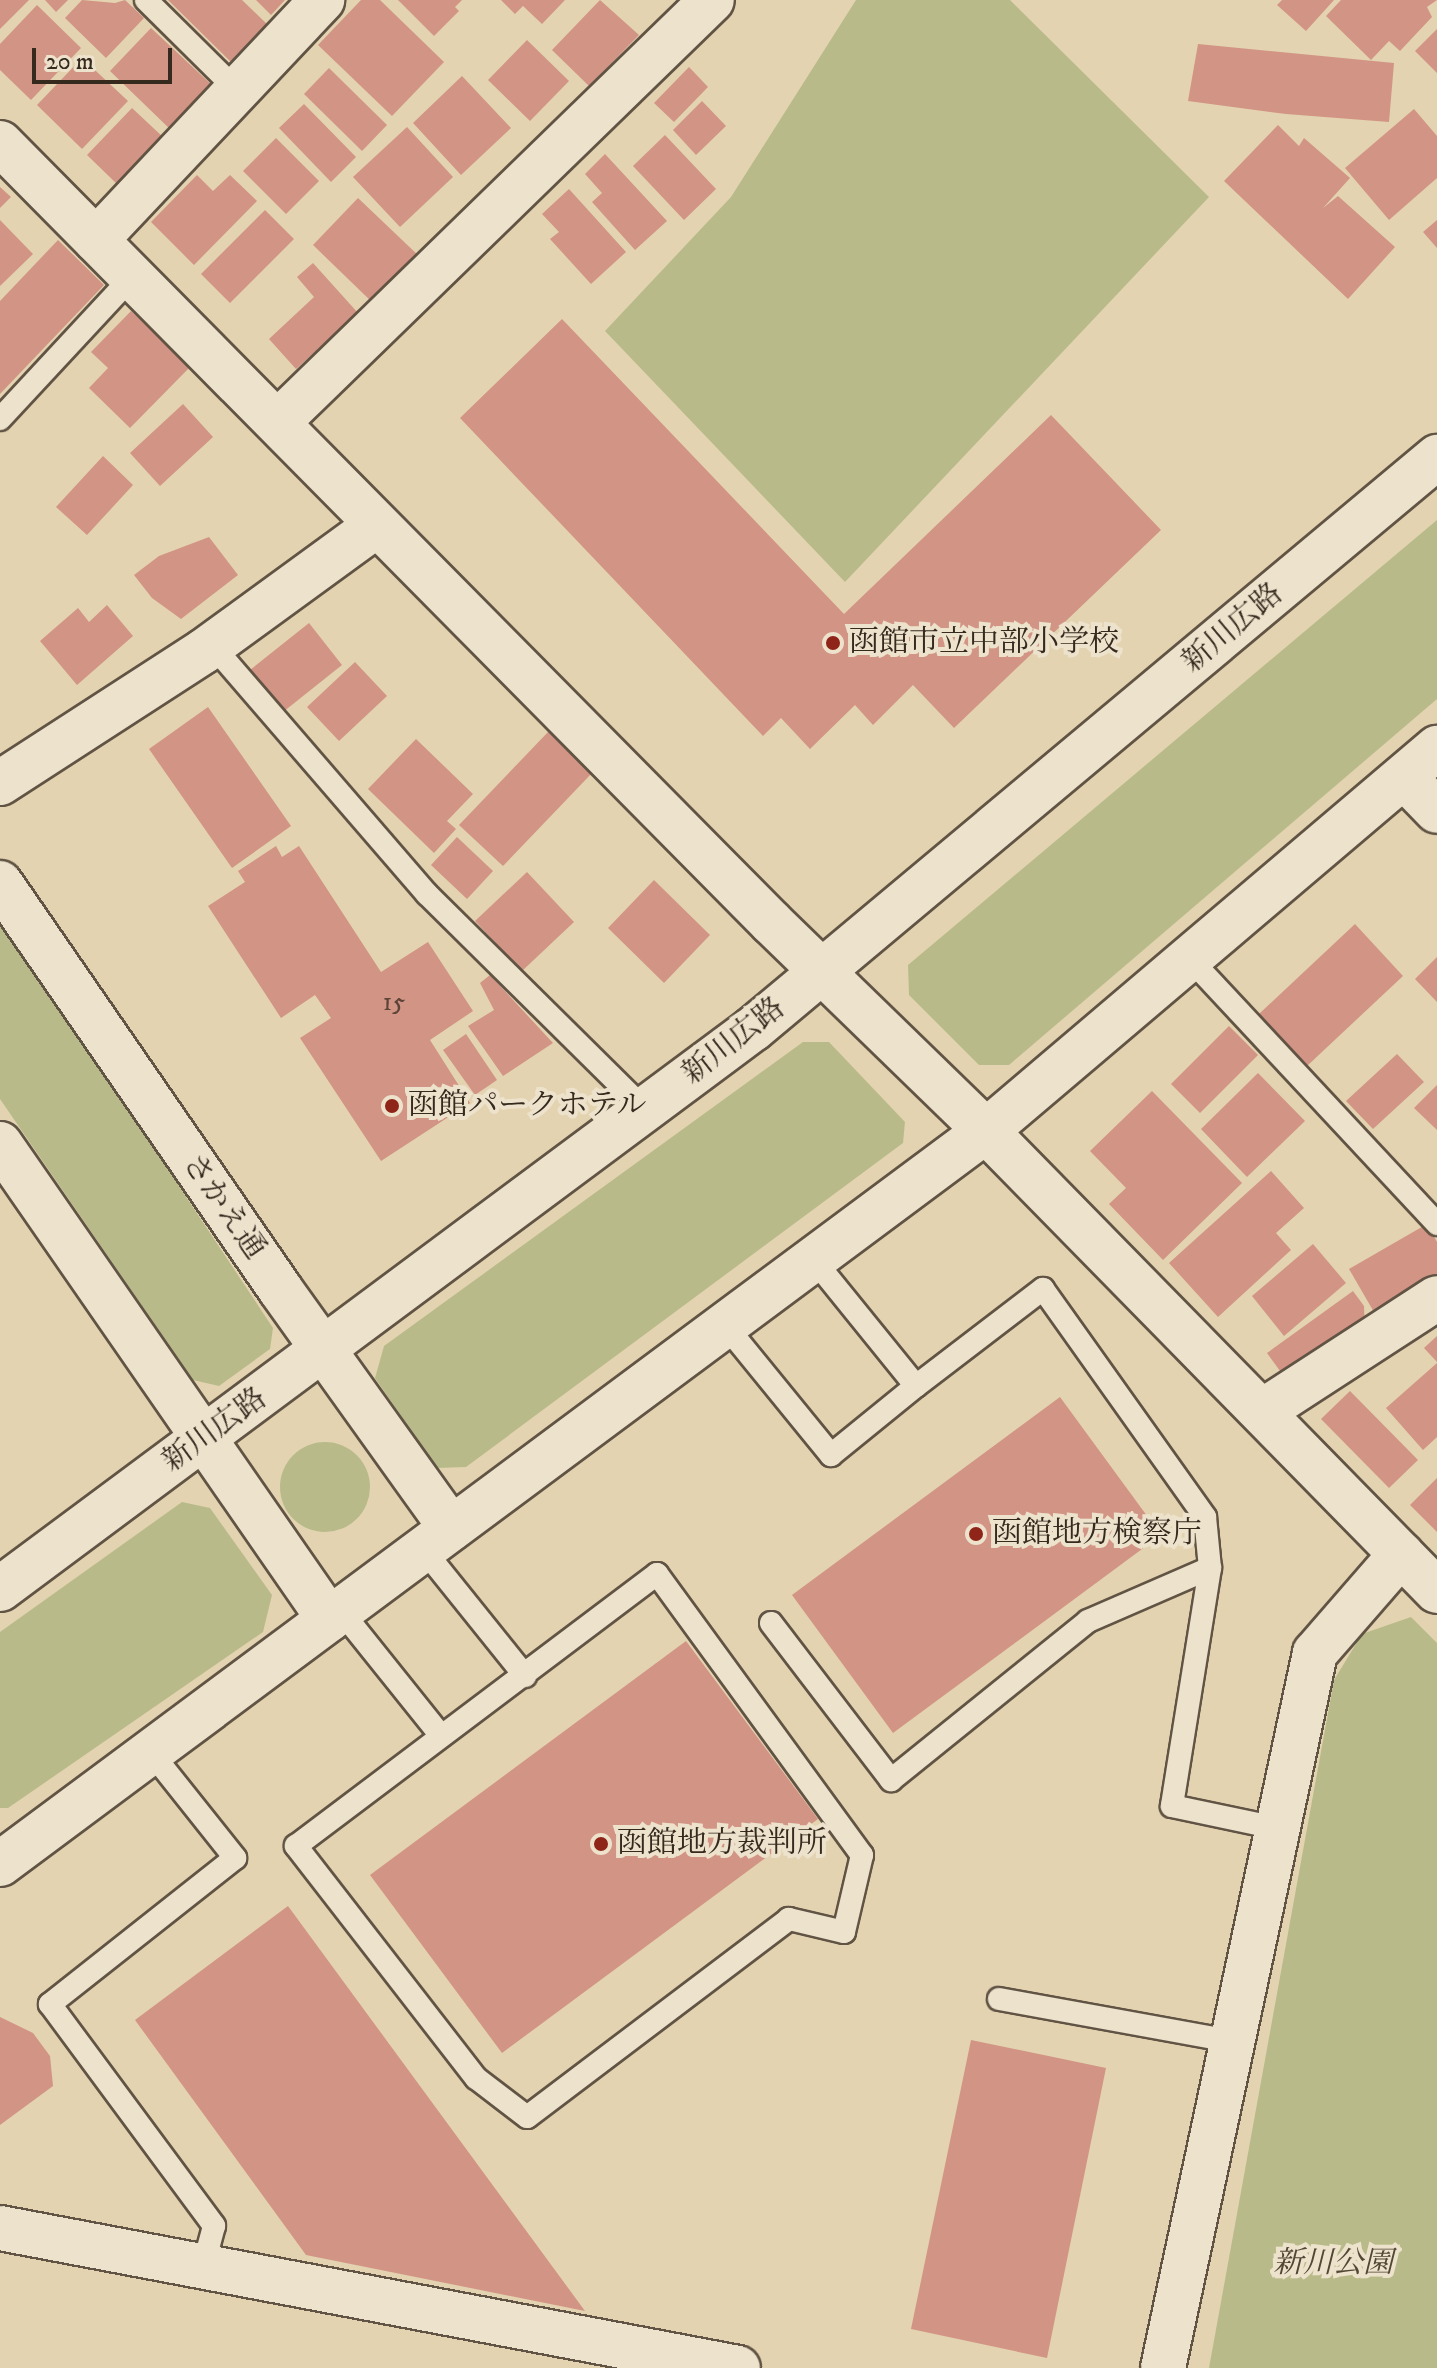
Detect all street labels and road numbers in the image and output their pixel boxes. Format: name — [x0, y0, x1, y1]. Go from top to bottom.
street label: 新川広路 — [1175, 577, 1291, 681]
street label: 新川広路 — [676, 991, 792, 1093]
street label: さかえ通 — [174, 1148, 272, 1266]
street label: 新川広路 — [156, 1381, 274, 1481]

